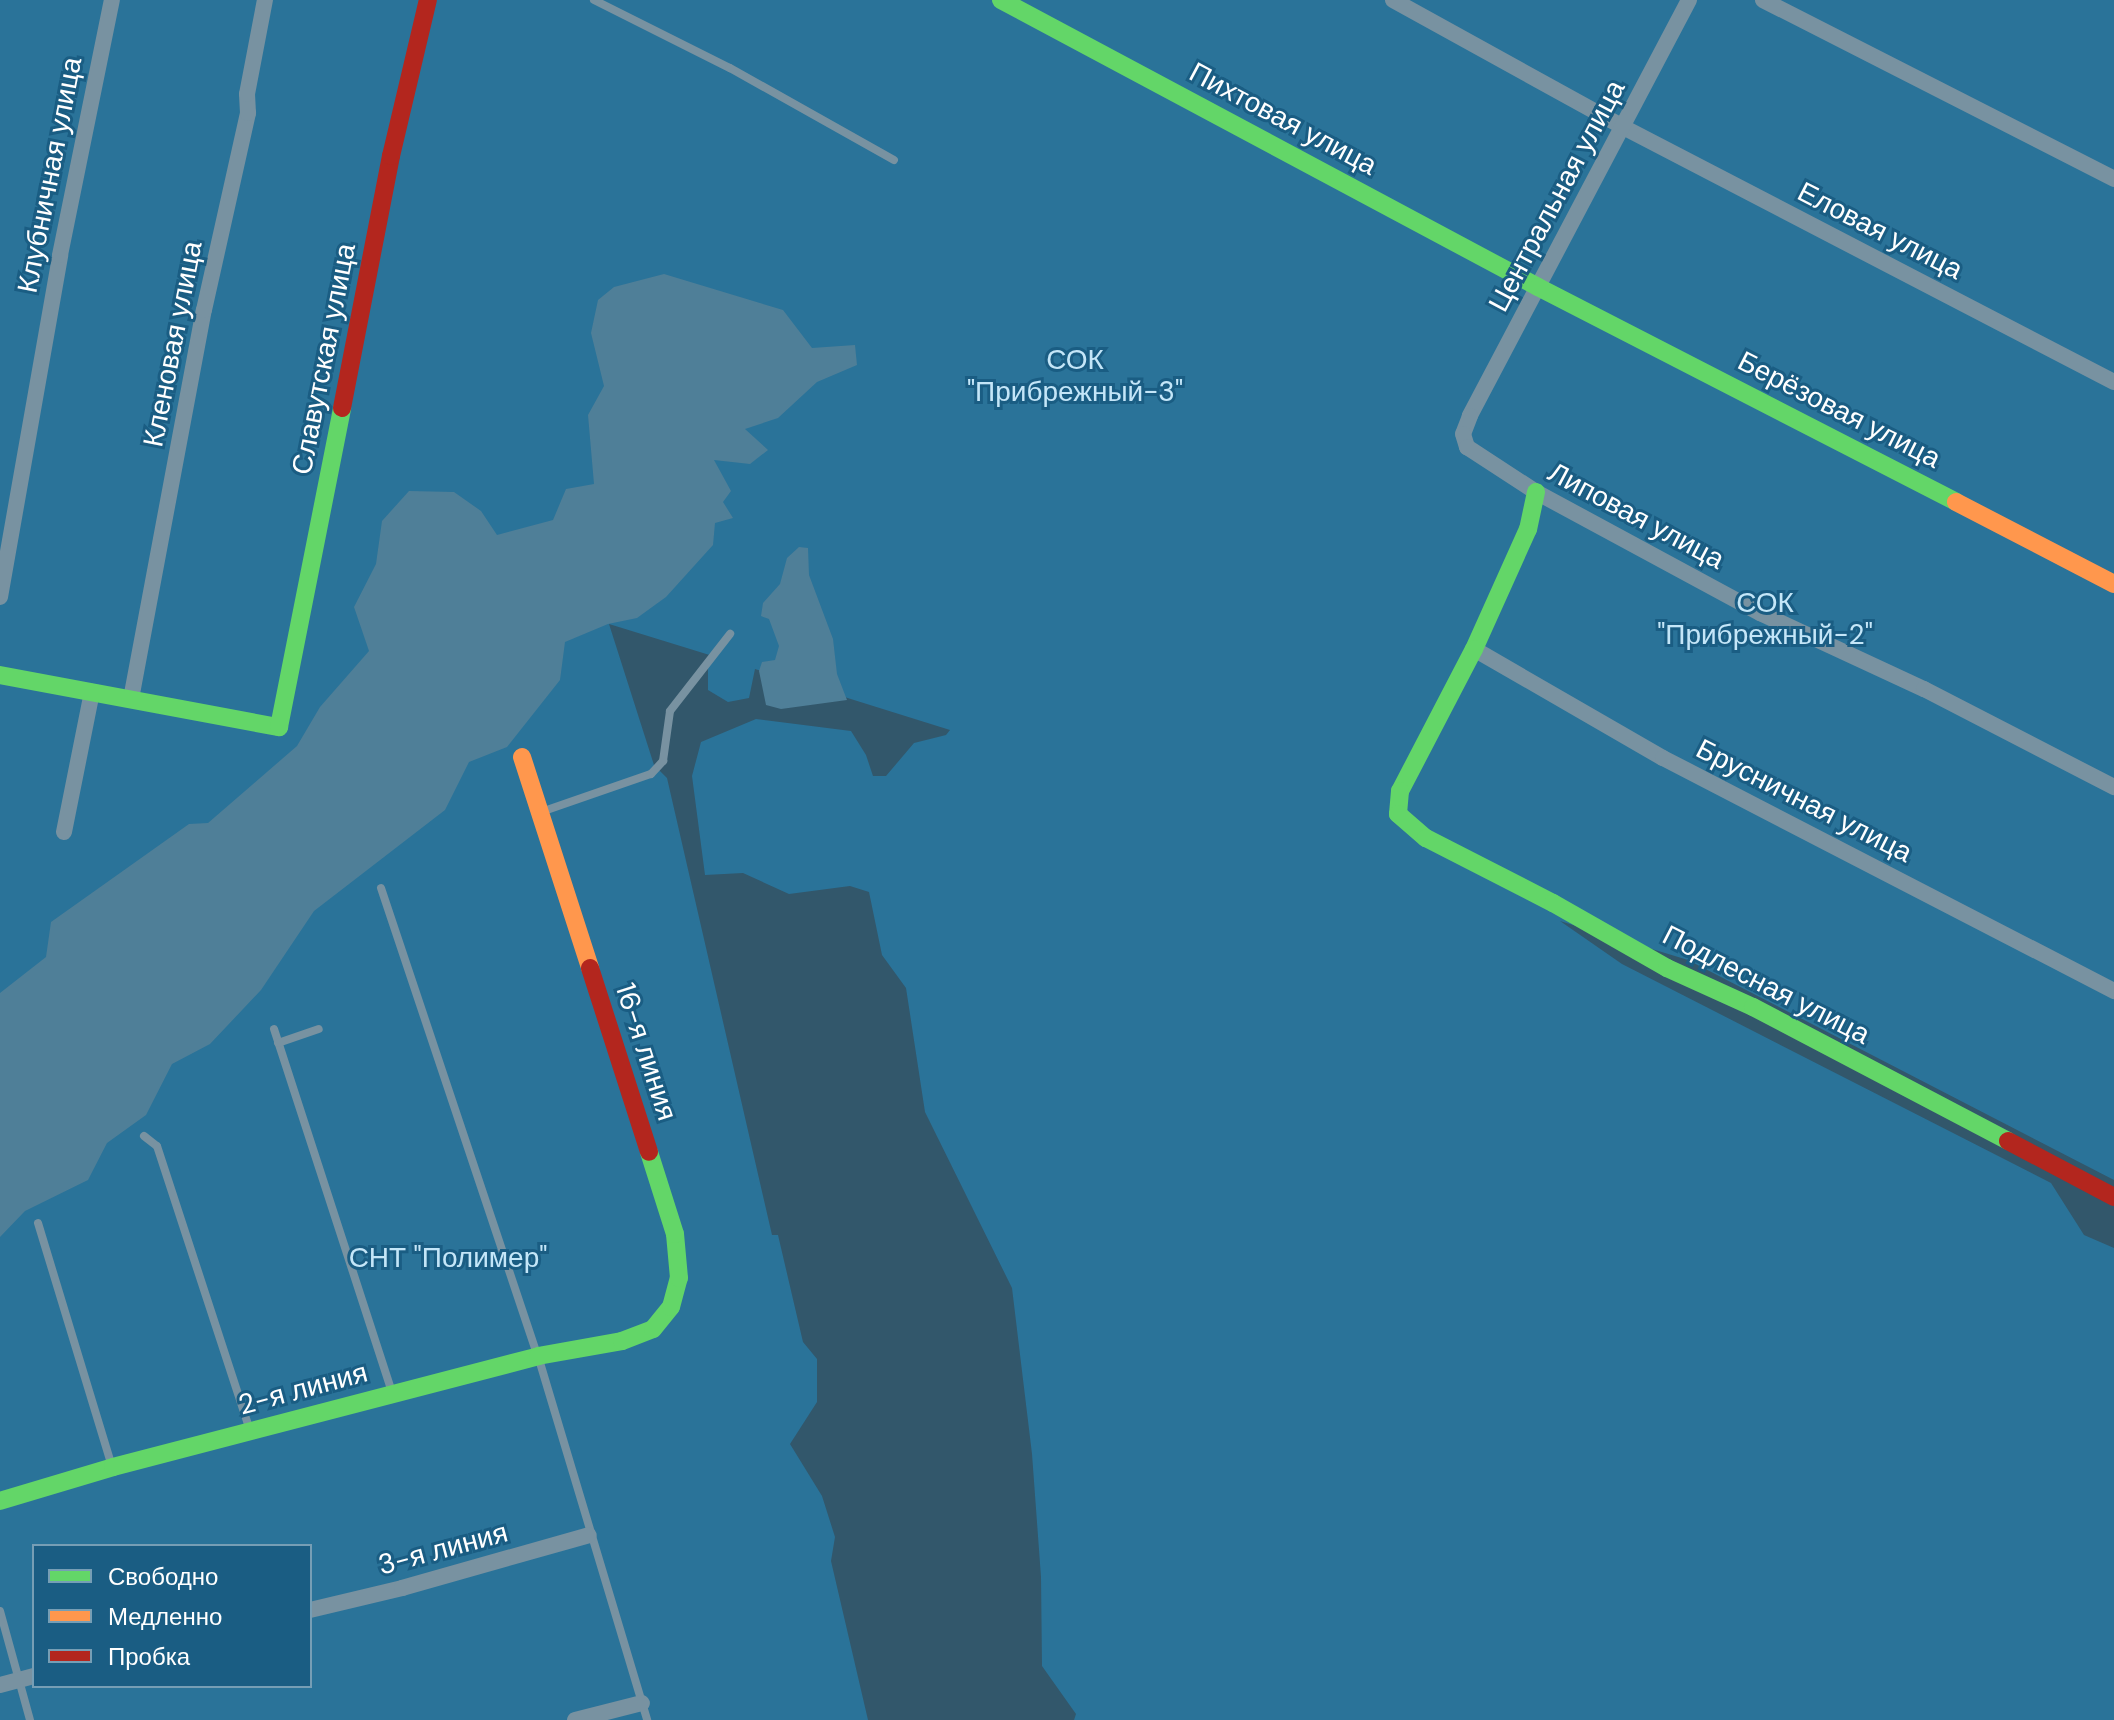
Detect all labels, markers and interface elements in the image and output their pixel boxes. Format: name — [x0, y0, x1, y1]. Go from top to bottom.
street label: Клубничная улица — [11, 54, 89, 296]
street label: Пихтовая улица — [1184, 56, 1382, 182]
street label: Центральная улица — [1482, 75, 1632, 317]
street label: Еловая улица — [1792, 175, 1968, 287]
street label: Кленовая улица — [137, 238, 209, 450]
street label: Славутская улица — [285, 240, 363, 478]
park label: СОК "Прибрежный-3" — [967, 343, 1183, 409]
street label: Берёзовая улица — [1732, 344, 1946, 476]
street label: Липовая улица — [1542, 456, 1730, 576]
park label: СОК "Прибрежный-2" — [1657, 586, 1873, 652]
street label: Брусничная улица — [1691, 732, 1917, 870]
street label: Подлесная улица — [1657, 918, 1875, 1052]
street label: 16-я линия — [608, 979, 684, 1125]
park label: СНТ "Полимер" — [349, 1241, 547, 1275]
street label: 2-я линия — [235, 1356, 371, 1422]
street label: 3-я линия — [375, 1516, 511, 1582]
legend — [32, 1544, 312, 1688]
text: Свободно — [108, 1561, 218, 1592]
text: Медленно — [108, 1601, 222, 1632]
text: Пробка — [108, 1641, 190, 1672]

